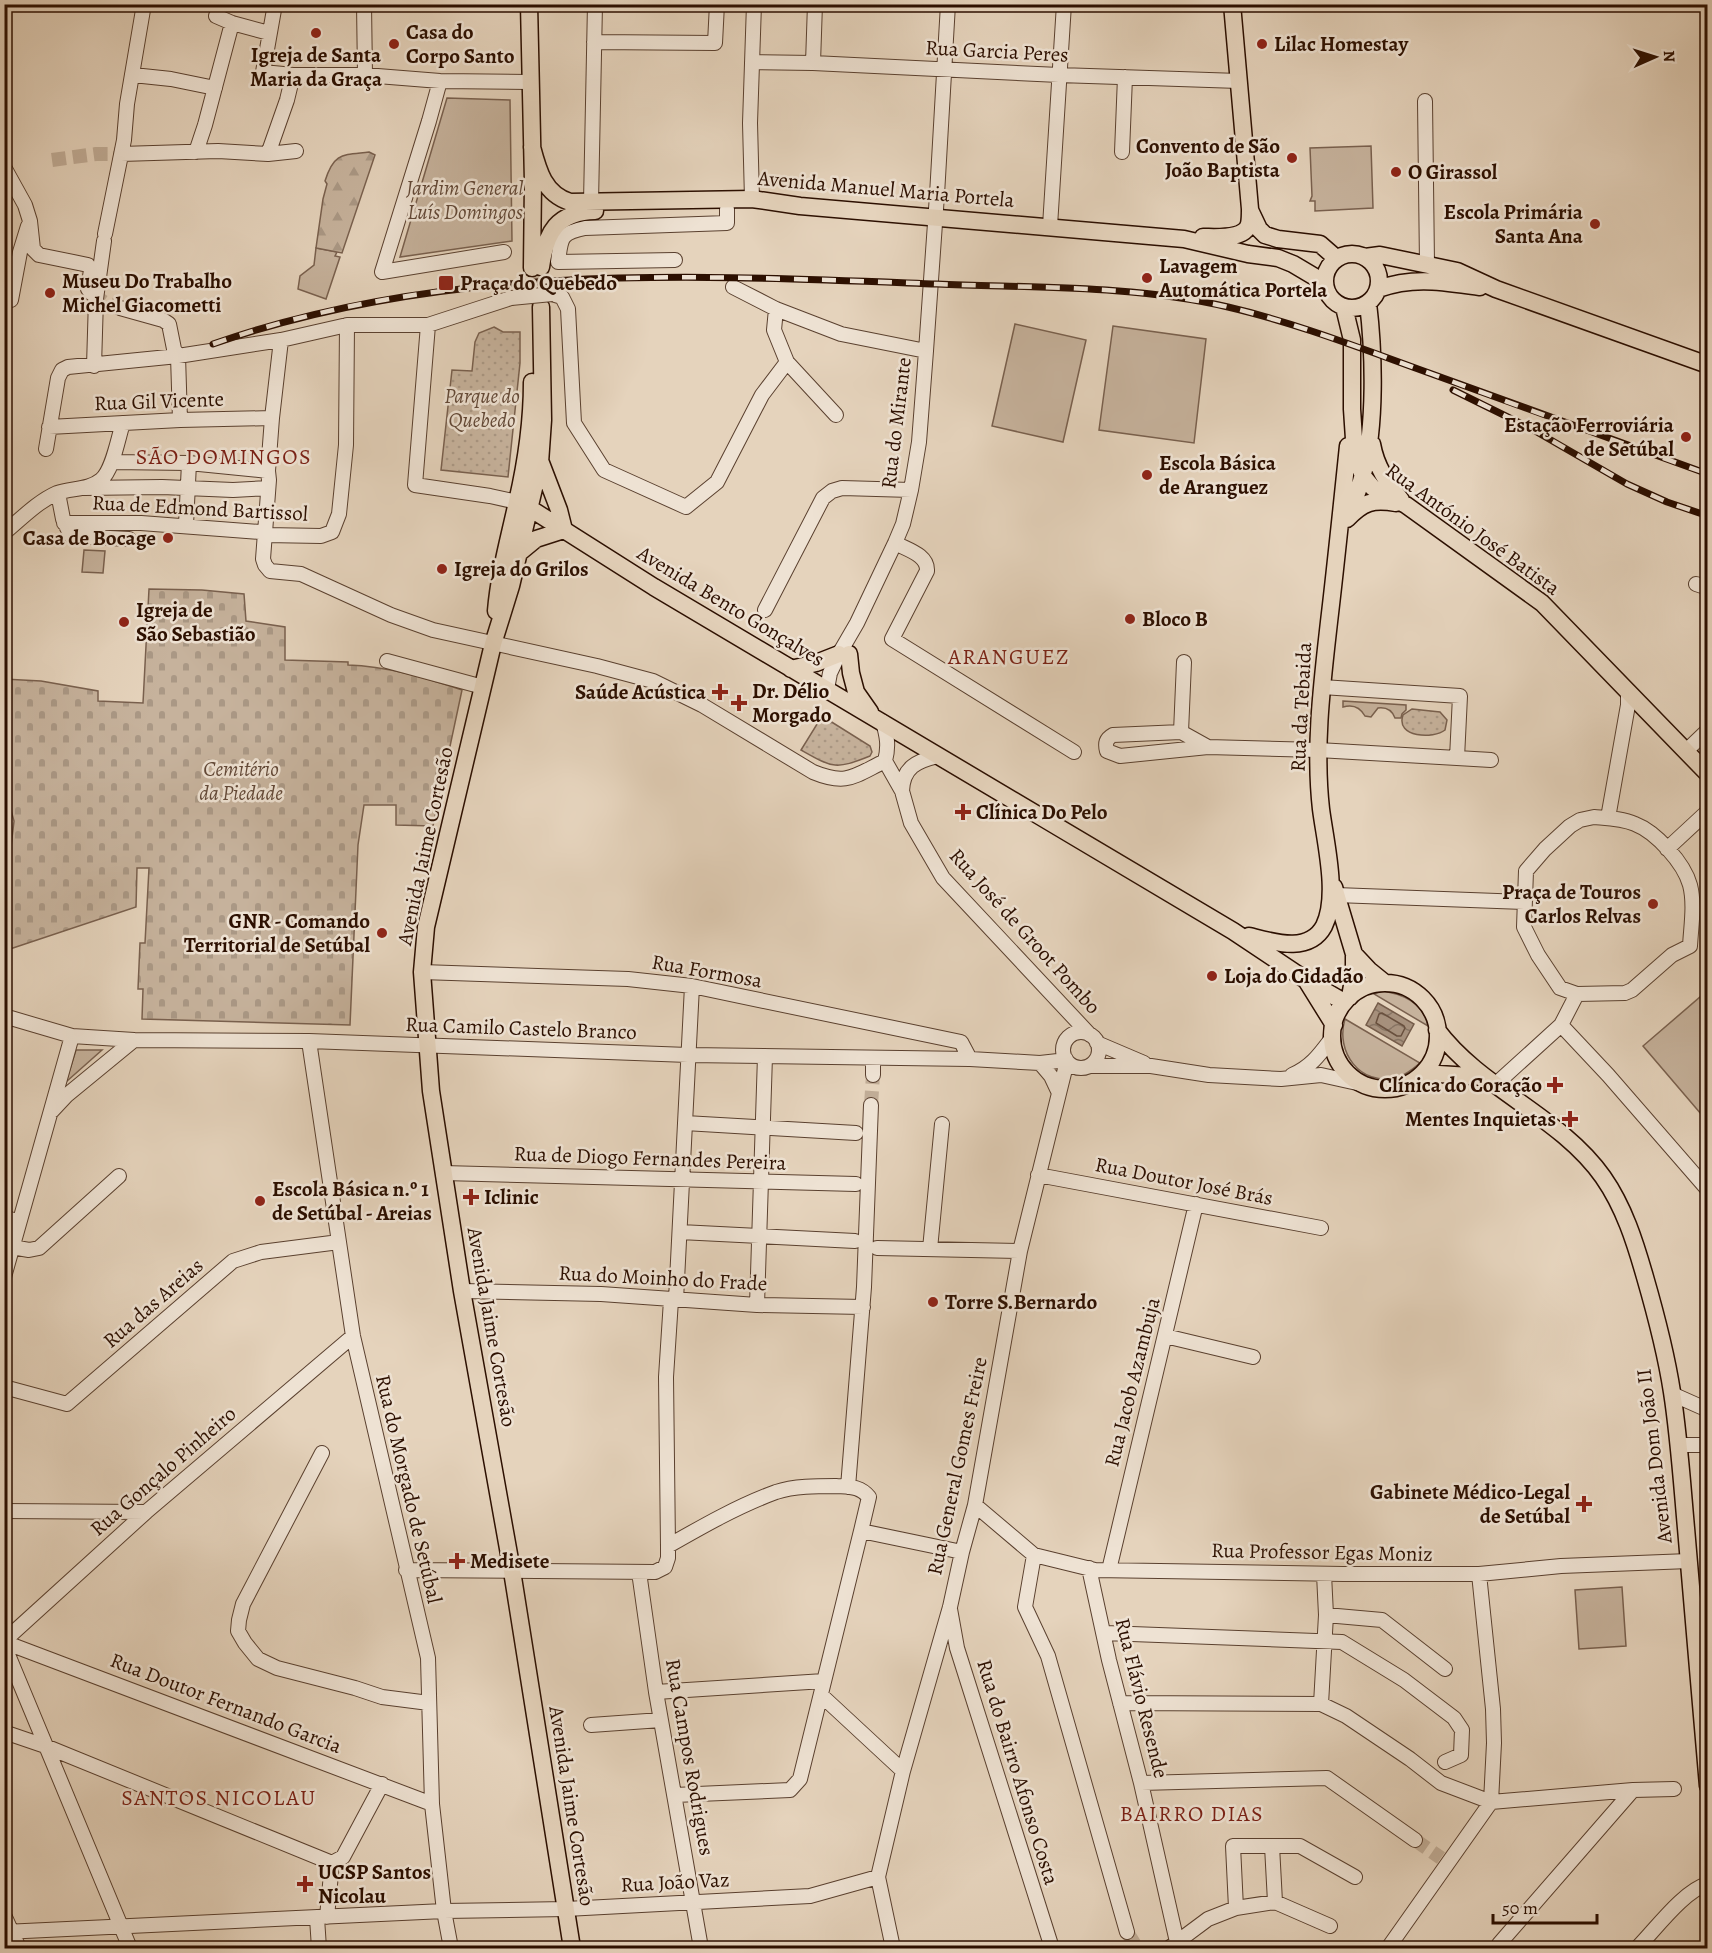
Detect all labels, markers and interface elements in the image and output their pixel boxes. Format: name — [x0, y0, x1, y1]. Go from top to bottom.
place label: Casa do Corpo Santo — [406, 18, 515, 70]
marker: Igreja de Santa Maria da Graça — [309, 26, 323, 40]
north arrow — [1625, 27, 1685, 87]
place label: Lilac Homestay — [1274, 30, 1409, 58]
street label: Rua Garcia Peres — [925, 33, 1069, 69]
marker: Casa do Corpo Santo — [387, 37, 401, 51]
marker: Lilac Homestay — [1255, 37, 1269, 51]
place label: Igreja de Santa Maria da Graça — [250, 41, 383, 93]
text: N — [1658, 50, 1680, 63]
place label: Convento de São João Baptista — [1136, 132, 1281, 184]
marker: Convento de São João Baptista — [1285, 151, 1299, 165]
place label: O Girassol — [1408, 158, 1498, 186]
street label: Avenida Manuel Maria Portela — [756, 164, 1016, 214]
marker: O Girassol — [1389, 165, 1403, 179]
park label: Jardim General Luís Domingos — [405, 174, 524, 226]
place label: Escola Primária Santa Ana — [1444, 198, 1584, 250]
marker: Escola Primária Santa Ana — [1588, 217, 1602, 231]
place label: Lavagem Automática Portela — [1158, 252, 1328, 304]
place label: Museu Do Trabalho Michel Giacometti — [62, 267, 232, 319]
place label: Praça do Quebedo — [460, 269, 617, 297]
marker: Lavagem Automática Portela — [1140, 271, 1154, 285]
marker: Praça do Quebedo — [437, 274, 455, 292]
marker: Museu Do Trabalho Michel Giacometti — [43, 286, 57, 300]
street label: Rua do Mirante — [874, 356, 918, 490]
park label: Parque do Quebedo — [444, 382, 520, 434]
street label: Rua Gil Vicente — [94, 385, 224, 417]
place label: Estação Ferroviária de Setúbal — [1504, 411, 1675, 463]
marker: Estação Ferroviária de Setúbal — [1679, 430, 1693, 444]
district label: SÃO DOMINGOS — [136, 442, 312, 472]
place label: Escola Básica de Aranguez — [1159, 449, 1277, 501]
street label: Rua António José Batista — [1380, 456, 1566, 602]
marker: Escola Básica de Aranguez — [1140, 468, 1154, 482]
street label: Rua de Edmond Bartissol — [91, 488, 309, 528]
place label: Casa de Bocage — [23, 524, 156, 552]
marker: Casa de Bocage — [161, 531, 175, 545]
street label: Avenida Bento Gonçalves — [631, 538, 830, 673]
place label: Igreja do Grilos — [454, 555, 589, 583]
marker: Igreja do Grilos — [435, 562, 449, 576]
place label: Igreja de São Sebastião — [136, 596, 256, 648]
place label: Bloco B — [1142, 605, 1208, 633]
marker: Bloco B — [1123, 612, 1137, 626]
marker: Igreja de São Sebastião — [117, 615, 131, 629]
street label: Rua da Tebaida — [1284, 641, 1318, 773]
district label: ARANGUEZ — [947, 642, 1070, 672]
place label: Dr. Délio Morgado — [752, 677, 832, 729]
place label: Saúde Acústica — [575, 678, 707, 706]
marker: Saúde Acústica — [711, 683, 729, 701]
marker: Dr. Délio Morgado — [730, 694, 748, 712]
street label: Avenida Jaime Cortesão — [390, 744, 460, 949]
park label: Cemitério da Piedade — [199, 755, 283, 807]
place label: Clínica Do Pelo — [976, 798, 1108, 826]
marker: Clínica Do Pelo — [954, 803, 972, 821]
street label: Rua José de Groot Pombo — [943, 842, 1107, 1020]
place label: Praça de Touros Carlos Relvas — [1502, 878, 1641, 930]
marker: Praça de Touros Carlos Relvas — [1646, 897, 1660, 911]
place label: GNR - Comando Territorial de Setúbal — [184, 907, 370, 959]
marker: GNR - Comando Territorial de Setúbal — [375, 926, 389, 940]
street label: Rua Formosa — [649, 947, 765, 995]
place label: Loja do Cidadão — [1224, 962, 1364, 990]
marker: Loja do Cidadão — [1205, 969, 1219, 983]
street label: Rua Camilo Castelo Branco — [405, 1010, 637, 1046]
place label: Clínica do Coração — [1379, 1071, 1542, 1099]
marker: Clínica do Coração — [1546, 1076, 1564, 1094]
place label: Mentes Inquietas — [1405, 1105, 1556, 1133]
marker: Mentes Inquietas — [1561, 1110, 1579, 1128]
street label: Rua de Diogo Fernandes Pereira — [513, 1139, 787, 1177]
street label: Rua Doutor José Brás — [1093, 1150, 1275, 1212]
place label: Escola Básica n.º 1 de Setúbal - Areias — [272, 1175, 432, 1227]
place label: Iclinic — [484, 1183, 539, 1211]
marker: Iclinic — [462, 1188, 480, 1206]
marker: Escola Básica n.º 1 de Setúbal - Areias — [253, 1194, 267, 1208]
street label: Avenida Jaime Cortesão — [460, 1224, 523, 1429]
street label: Rua das Areias — [97, 1252, 209, 1354]
street label: Rua do Moinho do Frade — [558, 1259, 768, 1297]
place label: Torre S.Bernardo — [945, 1288, 1097, 1316]
street label: Rua Jacob Azambuja — [1097, 1294, 1167, 1470]
marker: Torre S.Bernardo — [926, 1295, 940, 1309]
street label: Rua General Gomes Freire — [920, 1354, 994, 1578]
street label: Avenida Dom João II — [1629, 1367, 1679, 1546]
street label: Rua do Morgado de Setúbal — [369, 1372, 449, 1606]
street label: Rua Gonçalo Pinheiro — [84, 1400, 242, 1542]
place label: Gabinete Médico-Legal de Setúbal — [1370, 1478, 1570, 1530]
marker: Gabinete Médico-Legal de Setúbal — [1575, 1495, 1593, 1513]
street label: Rua Professor Egas Moniz — [1211, 1536, 1433, 1568]
place label: Medisete — [470, 1547, 550, 1575]
marker: Medisete — [448, 1552, 466, 1570]
street label: Rua Flávio Resende — [1109, 1615, 1175, 1781]
street label: Rua Doutor Fernando Garcia — [106, 1646, 346, 1760]
street label: Rua Campos Rodrigues — [659, 1656, 721, 1858]
street label: Rua do Bairro Afonso Costa — [970, 1656, 1066, 1888]
street label: Avenida Jaime Cortesão — [542, 1703, 602, 1908]
district label: SANTOS NICOLAU — [121, 1783, 317, 1813]
district label: BAIRRO DIAS — [1120, 1799, 1264, 1829]
place label: UCSP Santos Nicolau — [318, 1858, 431, 1910]
street label: Rua João Vaz — [620, 1865, 730, 1899]
marker: UCSP Santos Nicolau — [296, 1875, 314, 1893]
scale bar — [1493, 1887, 1596, 1925]
text: 50 m — [1502, 1896, 1538, 1920]

